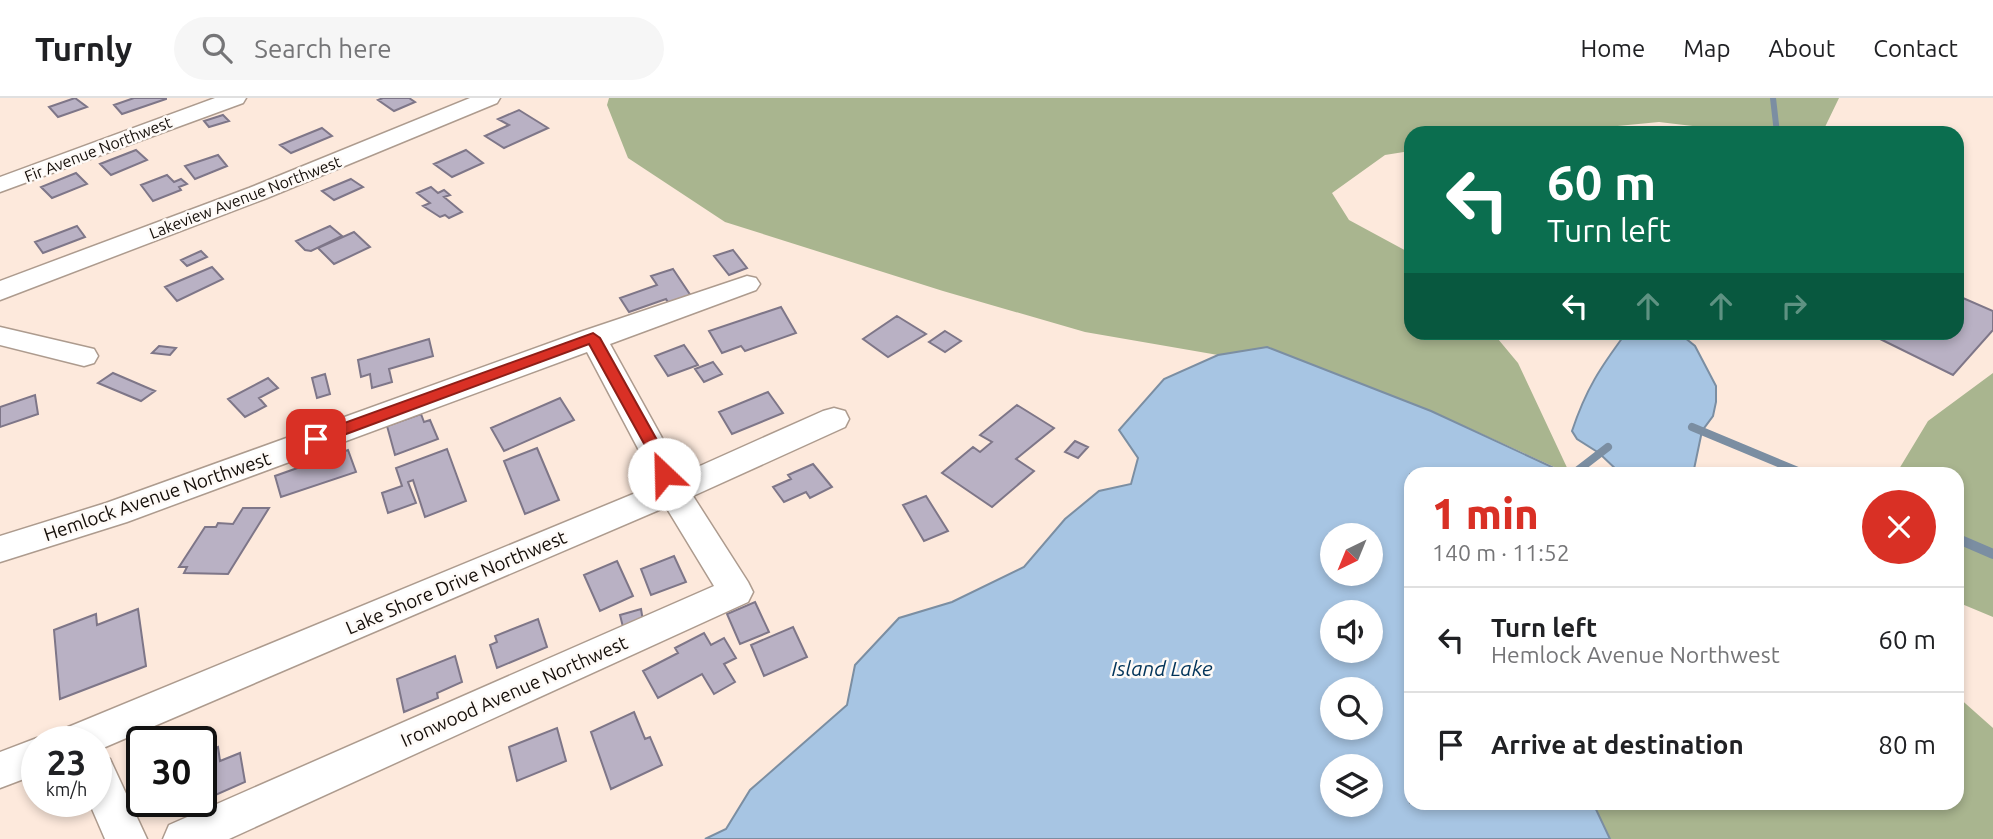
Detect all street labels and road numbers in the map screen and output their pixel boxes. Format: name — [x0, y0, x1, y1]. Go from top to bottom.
street label: Fir Avenue Northwest — [22, 112, 175, 185]
street label: Lakeview Avenue Northwest — [147, 152, 344, 242]
street label: Hemlock Avenue Northwest — [41, 447, 274, 545]
street label: Lake Shore Drive Northwest — [342, 525, 570, 639]
street label: Ironwood Avenue Northwest — [397, 631, 631, 751]

